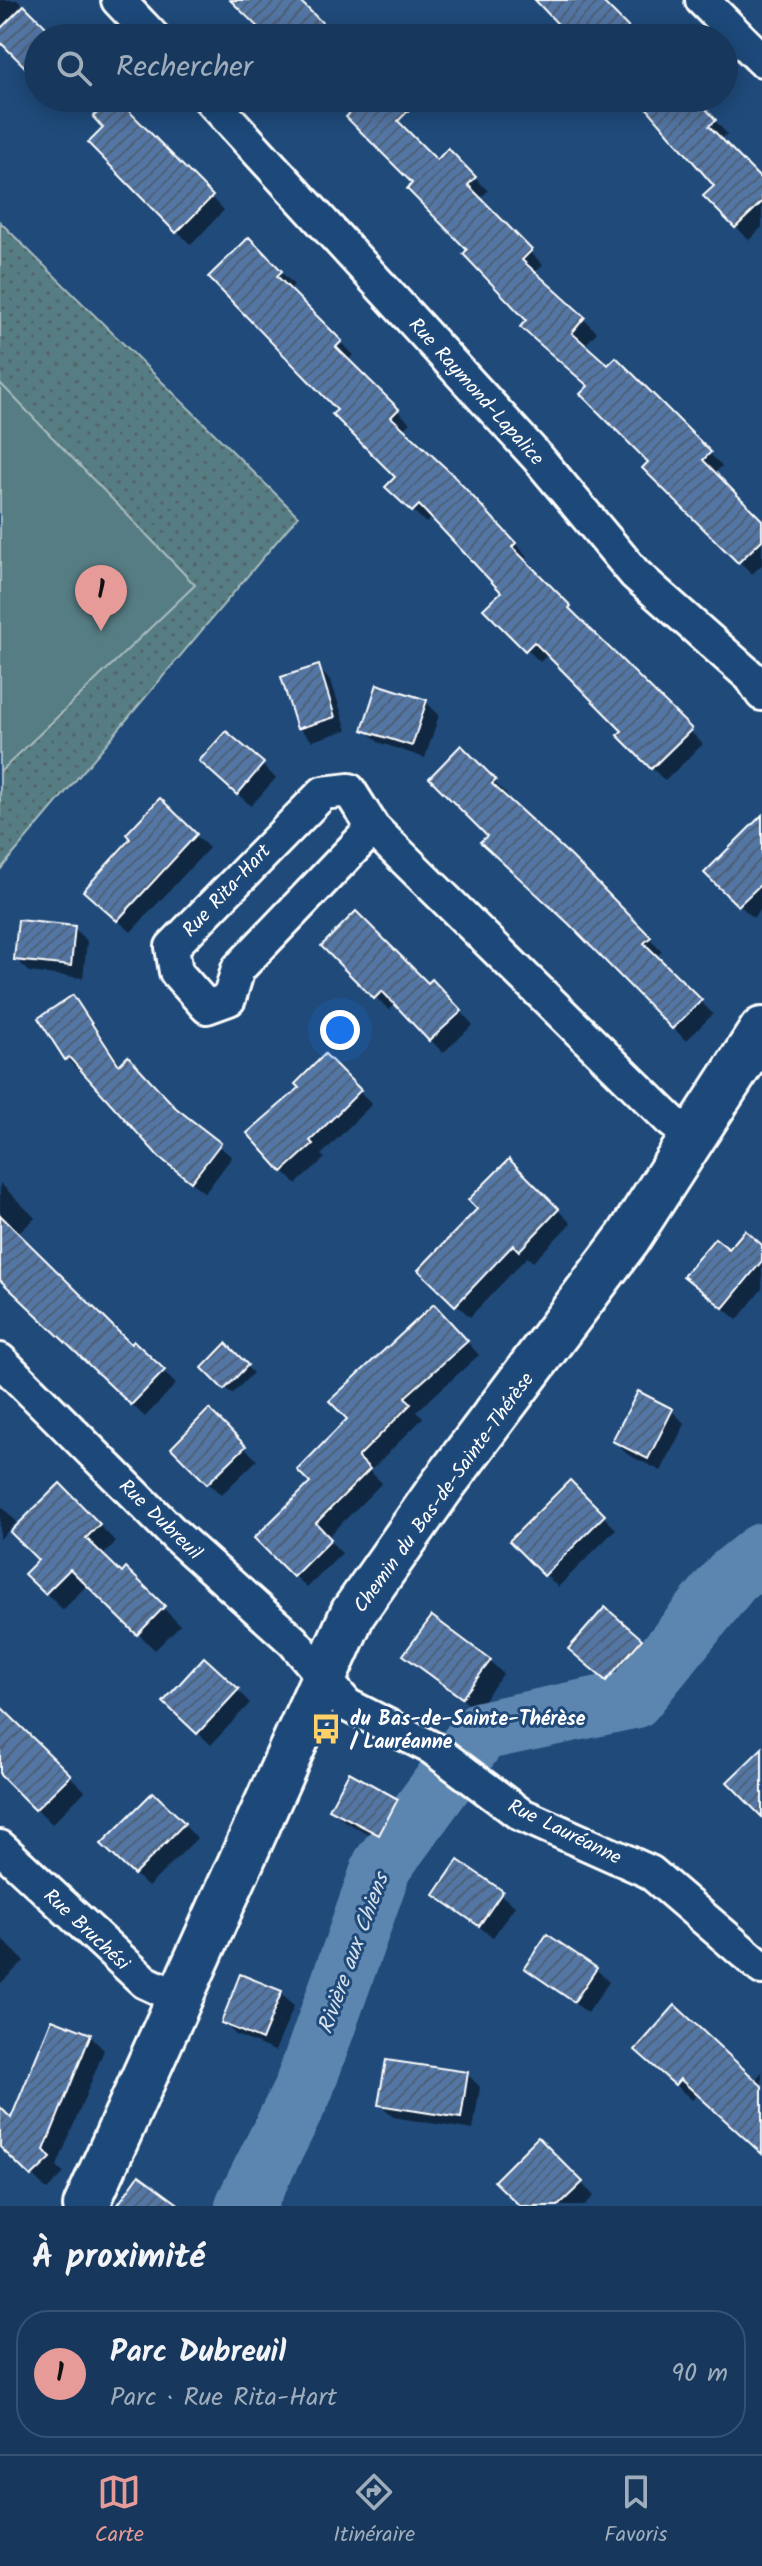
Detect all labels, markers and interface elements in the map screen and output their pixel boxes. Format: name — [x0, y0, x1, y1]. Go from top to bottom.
search box — [24, 24, 738, 112]
text: Rechercher — [116, 44, 253, 92]
icon: search — [52, 46, 96, 90]
street label: Rue Raymond-Lapalice — [400, 311, 551, 474]
pin: 1 — [75, 565, 127, 631]
street label: Rue Rita-Hart — [175, 837, 280, 946]
your location — [320, 1010, 360, 1050]
street label: Chemin du Bas-de-Sainte-Thérèse — [346, 1366, 543, 1620]
street label: Rue Dubreuil — [110, 1472, 209, 1569]
place label: du Bas-de-Sainte-Thérèse / Lauréanne — [349, 1704, 586, 1759]
bus stop icon: du Bas-de-Sainte-Thérèse / Lauréanne — [309, 1712, 343, 1746]
street label: Rue Lauréanne — [502, 1791, 627, 1874]
water label: Rivière aux Chiens — [309, 1866, 401, 2039]
street label: Rue Bruchési — [35, 1882, 137, 1980]
text: À proximité — [32, 2231, 205, 2285]
text: Parc Dubreuil — [110, 2329, 286, 2377]
text: 1 — [56, 2353, 64, 2395]
text: 90 m — [671, 2353, 728, 2395]
text: Parc · Rue Rita-Hart — [110, 2377, 337, 2419]
tab: Carte — [95, 2470, 144, 2553]
tab: Itinéraire — [333, 2470, 415, 2553]
tab: Favoris — [604, 2470, 667, 2553]

